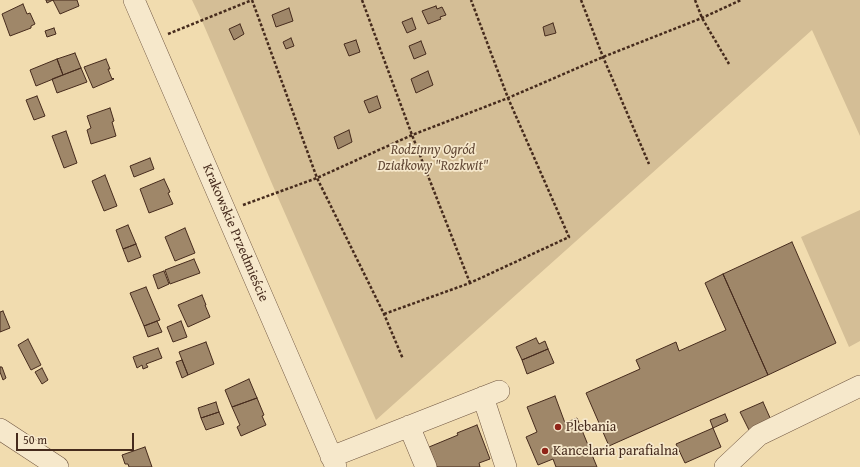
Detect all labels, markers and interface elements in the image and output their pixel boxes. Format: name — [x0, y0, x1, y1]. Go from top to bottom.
park label: Rodzinny Ogród Działkowy "Rozkwit" — [378, 142, 488, 174]
street label: Krakowskie Przedmieście — [198, 162, 272, 304]
place label: Plebania — [566, 419, 616, 435]
marker: Plebania — [553, 422, 563, 432]
scale bar — [18, 425, 136, 451]
text: 50 m — [23, 431, 47, 448]
place label: Kancelaria parafialna — [553, 443, 678, 459]
marker: Kancelaria parafialna — [540, 446, 550, 456]

